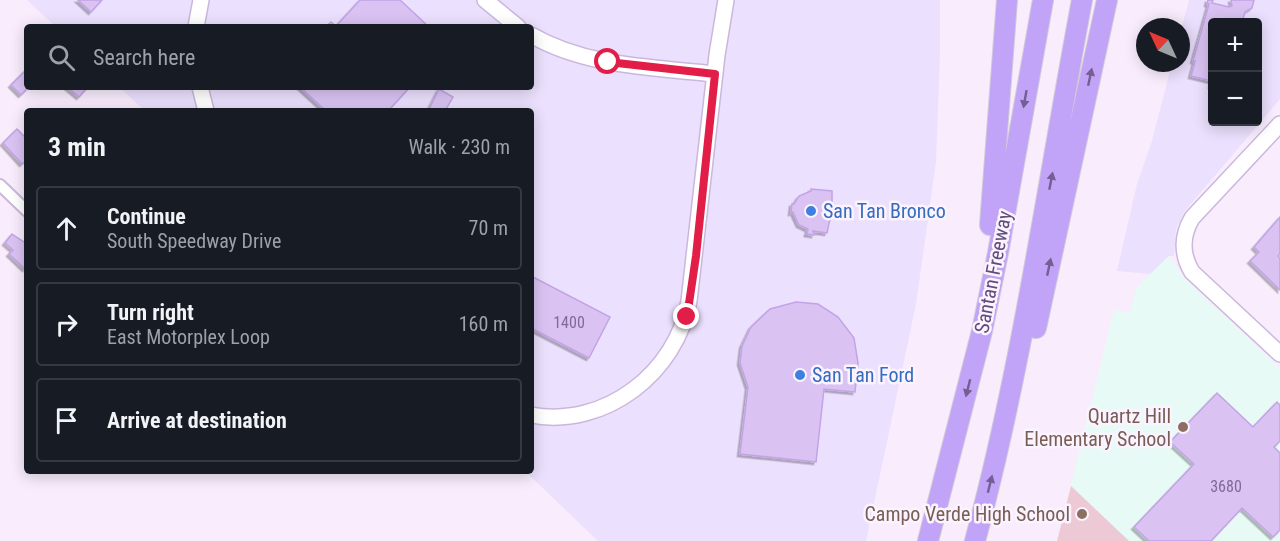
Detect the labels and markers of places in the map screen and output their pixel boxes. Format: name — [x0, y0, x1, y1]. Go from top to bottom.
place label: San Tan Bronco — [823, 199, 946, 223]
marker: San Tan Bronco — [804, 204, 818, 218]
place label: San Tan Ford — [812, 363, 914, 387]
marker: San Tan Ford — [793, 368, 807, 382]
place label: Quartz Hill Elementary School — [1024, 404, 1171, 451]
marker: Quartz Hill Elementary School — [1176, 420, 1190, 434]
place label: Campo Verde High School — [865, 502, 1070, 526]
marker: Campo Verde High School — [1075, 507, 1089, 521]

